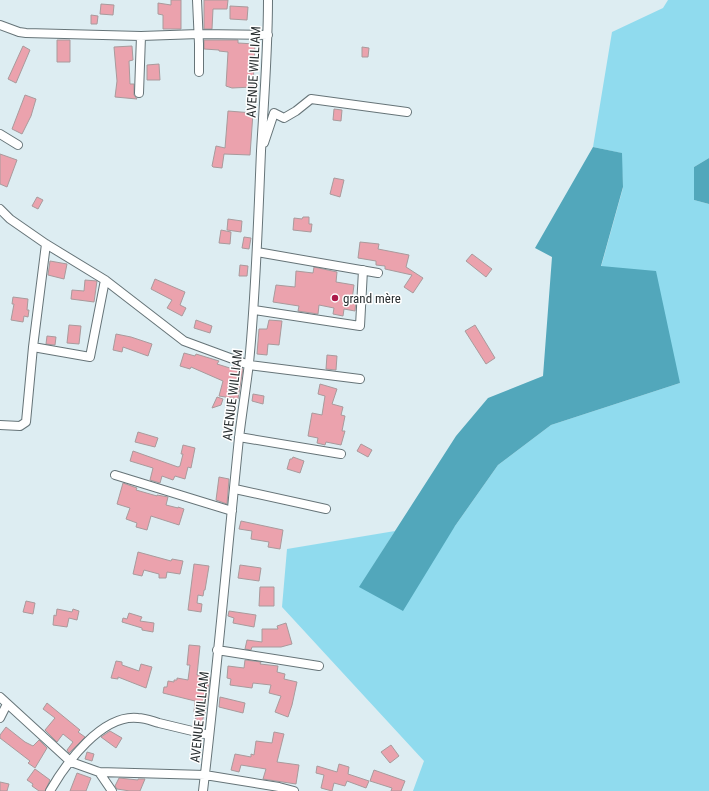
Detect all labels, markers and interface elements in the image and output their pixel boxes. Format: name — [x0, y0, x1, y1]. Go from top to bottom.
street label: AVENUE WILLIAM — [244, 26, 263, 118]
place label: grand mère — [343, 291, 401, 306]
marker: grand mère — [330, 293, 340, 303]
street label: AVENUE WILLIAM — [219, 349, 246, 441]
street label: AVENUE WILLIAM — [187, 671, 212, 763]

